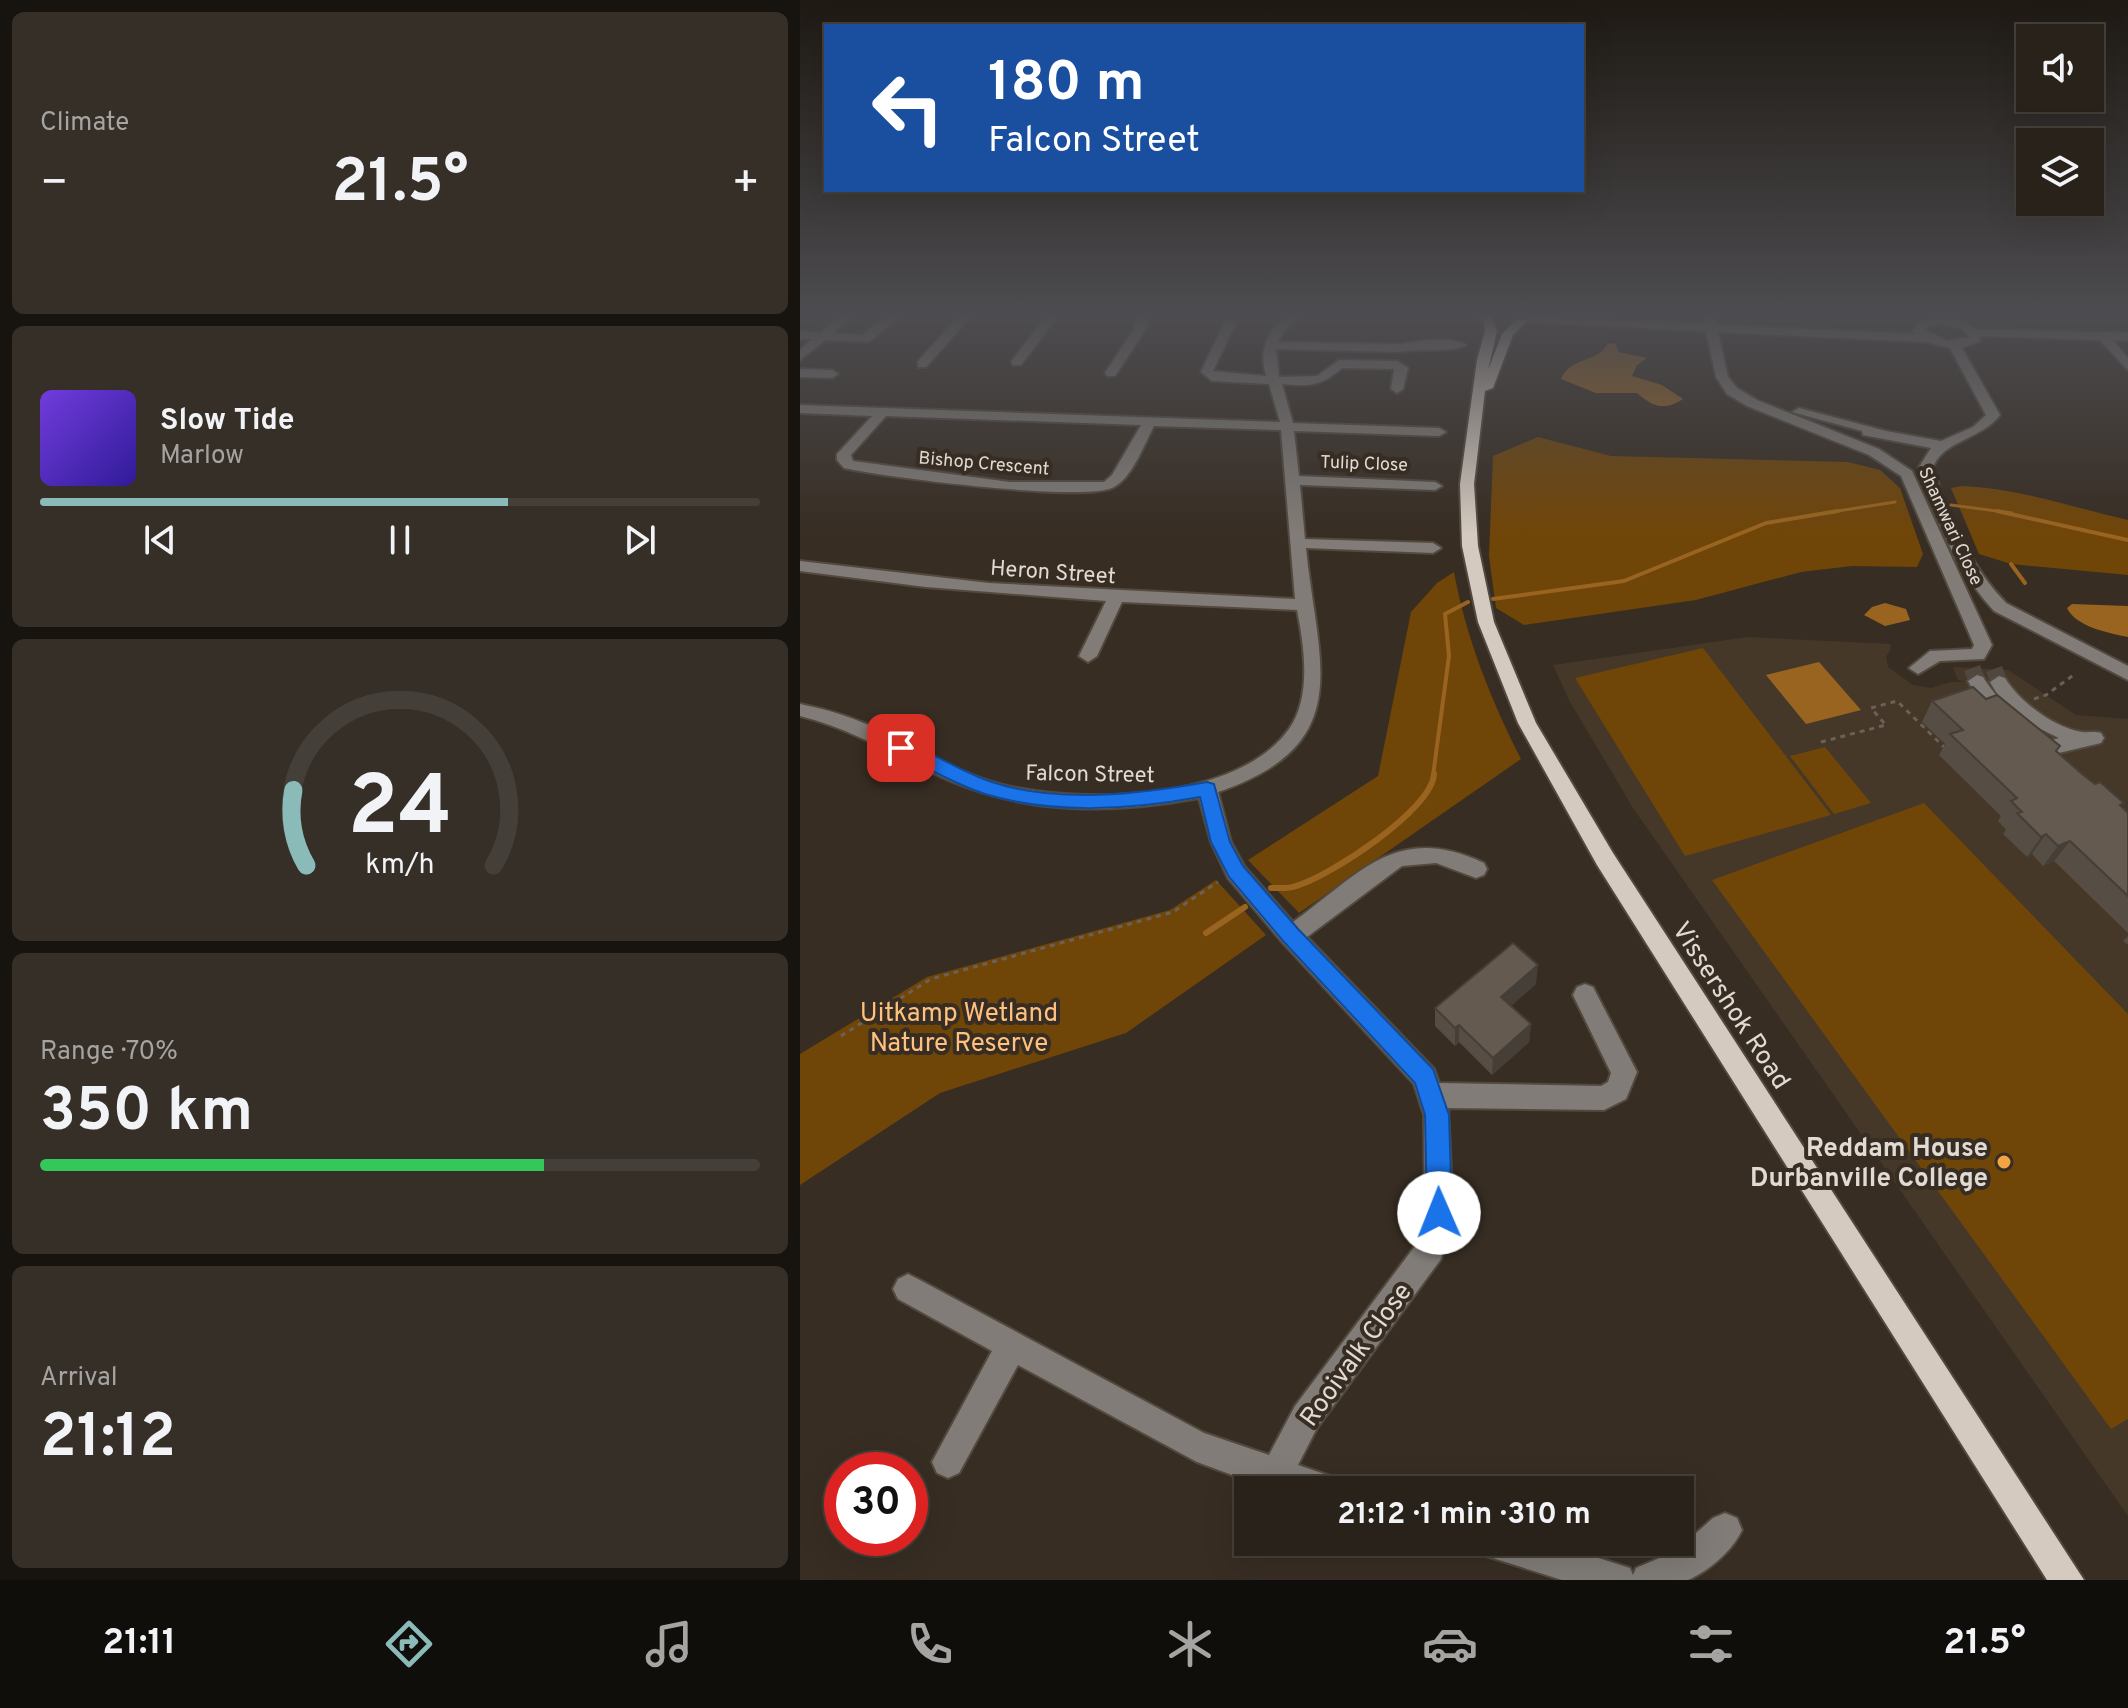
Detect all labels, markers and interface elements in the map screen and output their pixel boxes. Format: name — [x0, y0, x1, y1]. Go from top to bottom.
map controls — [2016, 24, 2104, 216]
button: sound — [2016, 24, 2104, 112]
text: 180 m — [988, 50, 1145, 120]
icon: left — [856, 56, 960, 160]
text: Climate — [40, 107, 129, 140]
text: Falcon Street — [988, 119, 1200, 165]
button: layers — [2016, 128, 2104, 216]
text: 21.5° — [331, 147, 469, 223]
text: − — [40, 157, 68, 213]
text: + — [732, 157, 760, 213]
text: Slow Tide — [160, 403, 294, 440]
text: Marlow — [160, 440, 244, 473]
street label: Bishop Crescent — [917, 447, 1050, 482]
street label: Tulip Close — [1320, 451, 1408, 478]
street label: Shamwari Close — [1912, 464, 1987, 590]
icon: previous — [138, 518, 182, 562]
icon: pause — [378, 518, 422, 562]
icon: next — [618, 518, 662, 562]
street label: Heron Street — [989, 556, 1117, 591]
pin — [867, 714, 935, 782]
icon: arrive — [879, 726, 923, 770]
text: 24 — [348, 759, 452, 864]
street label: Falcon Street — [1025, 761, 1155, 790]
text: km/h — [365, 848, 435, 884]
street label: Vissershok Road — [1663, 916, 1796, 1097]
park label: Uitkamp Wetland Nature Reserve — [860, 998, 1058, 1061]
text: Range · 70% — [40, 1036, 178, 1069]
text: 350 km — [40, 1076, 253, 1152]
place label: Reddam House Durbanville College — [1750, 1133, 1988, 1196]
marker: Reddam House Durbanville College — [1995, 1153, 2013, 1171]
position arrow — [1397, 1171, 1481, 1255]
street label: Rooivalk Close — [1294, 1277, 1420, 1434]
text: Arrival — [40, 1362, 118, 1395]
text: 21:12 — [40, 1402, 176, 1478]
speed limit sign: 30 — [824, 1452, 928, 1556]
text: 21:12 · 1 min · 310 m — [1337, 1497, 1591, 1534]
icon: directions — [381, 1616, 437, 1672]
icon: music — [641, 1616, 697, 1672]
icon: phone — [902, 1616, 958, 1672]
icon: climate — [1162, 1616, 1218, 1672]
icon: car — [1422, 1616, 1478, 1672]
icon: filters — [1683, 1616, 1739, 1672]
text: 21:11 — [102, 1621, 176, 1667]
text: 21.5° — [1943, 1621, 2026, 1667]

